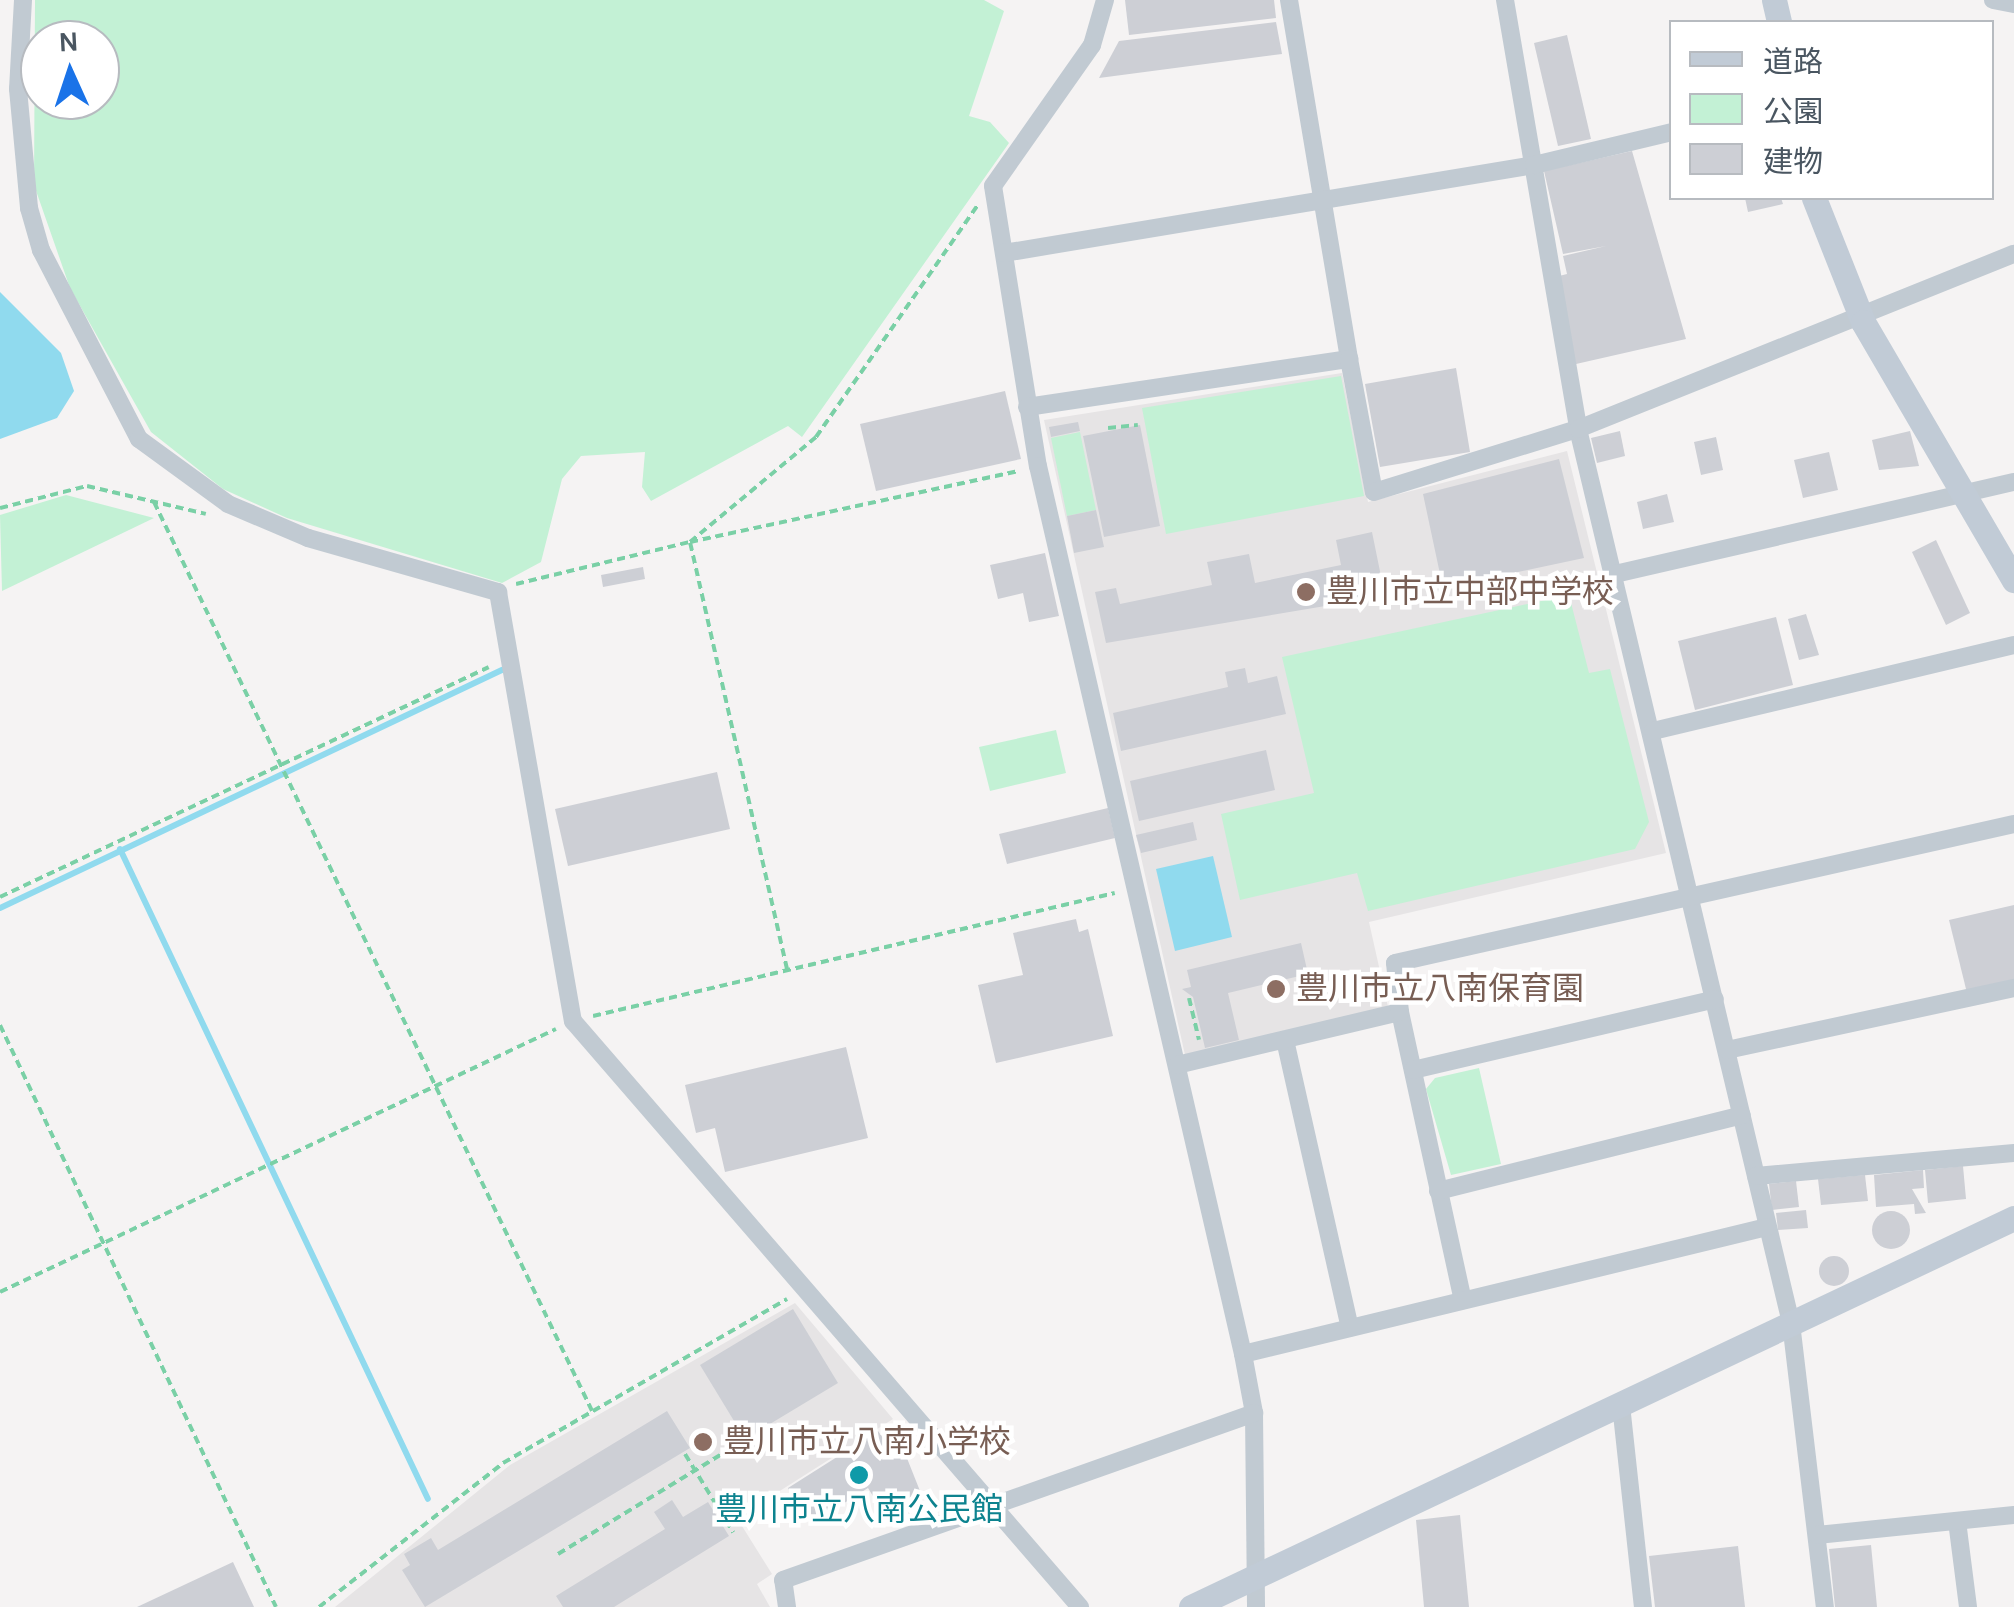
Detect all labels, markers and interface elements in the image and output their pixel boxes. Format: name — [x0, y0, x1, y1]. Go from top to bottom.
north arrow — [20, 20, 120, 120]
legend — [1669, 20, 1994, 200]
text: N — [58, 25, 79, 59]
text: 道路 — [1763, 44, 1823, 80]
text: 公園 — [1763, 94, 1823, 130]
text: 建物 — [1763, 144, 1823, 180]
place label: 豊川市立中部中学校 — [1326, 573, 1614, 611]
marker: 豊川市立中部中学校 — [1295, 581, 1317, 603]
place label: 豊川市立八南保育園 — [1296, 970, 1584, 1008]
marker: 豊川市立八南保育園 — [1265, 978, 1287, 1000]
place label: 豊川市立八南小学校 — [723, 1423, 1011, 1461]
marker: 豊川市立八南小学校 — [692, 1431, 714, 1453]
marker: 豊川市立八南公民館 — [848, 1464, 870, 1486]
place label: 豊川市立八南公民館 — [715, 1491, 1003, 1529]

